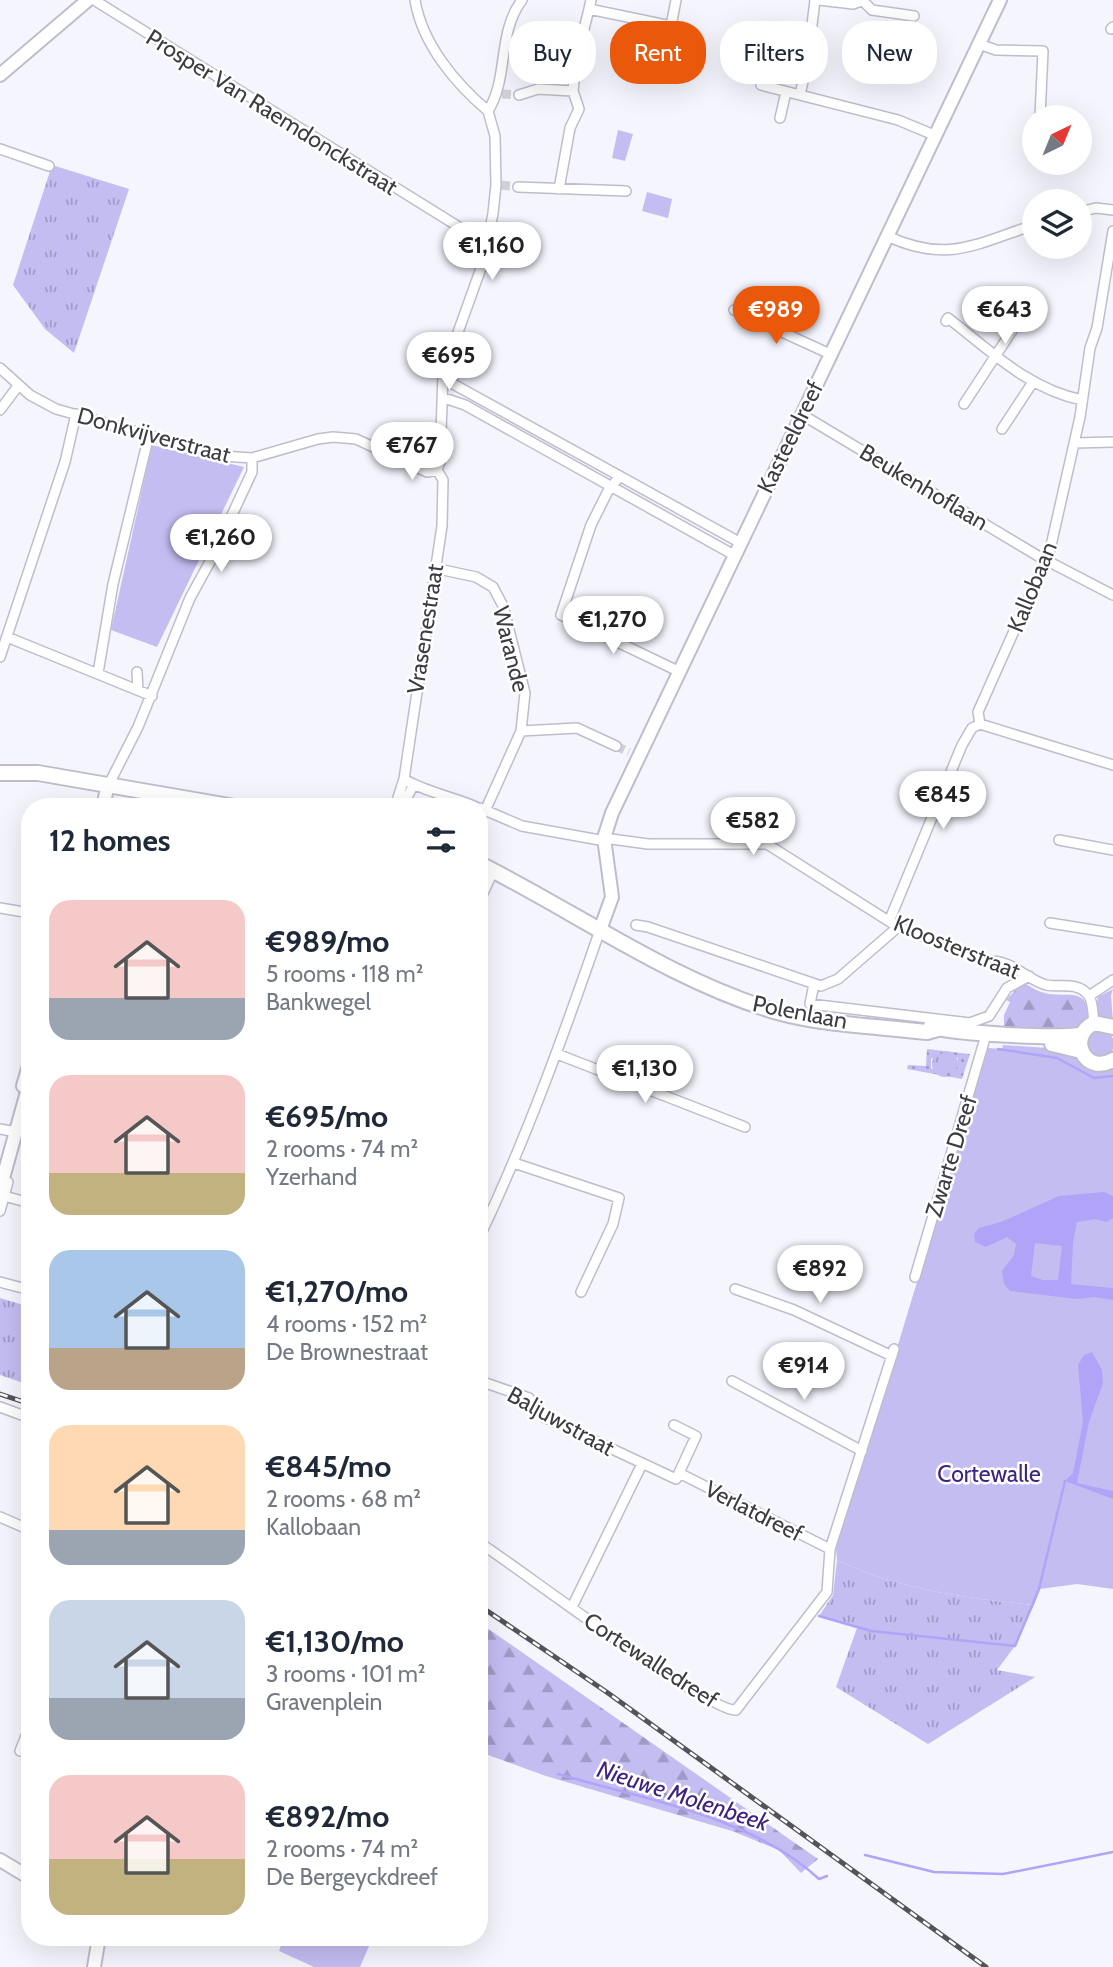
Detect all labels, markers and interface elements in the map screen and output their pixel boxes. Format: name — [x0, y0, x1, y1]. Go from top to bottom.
chip: Buy — [509, 21, 596, 84]
chip: Rent — [610, 21, 706, 84]
chip: Filters — [720, 21, 828, 84]
chip: New — [842, 21, 937, 84]
street label: Prosper Van Raemdonckstraat — [141, 23, 403, 201]
north arrow — [1022, 105, 1092, 175]
map controls — [1022, 105, 1092, 259]
button: layers — [1022, 189, 1092, 259]
pin: €1,160 — [435, 222, 549, 282]
text: €1,160 — [459, 231, 525, 259]
pin: €989 — [735, 286, 817, 346]
pin: €643 — [964, 286, 1046, 346]
text: €989 — [749, 295, 803, 323]
text: €643 — [978, 295, 1032, 323]
pin: €695 — [408, 332, 490, 392]
text: €695 — [423, 341, 475, 369]
street label: Kasteeldreef — [751, 376, 829, 498]
street label: Donkvijverstraat — [74, 401, 234, 469]
pin: €767 — [371, 422, 453, 482]
text: €767 — [387, 431, 437, 459]
street label: Beukenhoflaan — [855, 438, 993, 536]
pin: €1,260 — [164, 514, 278, 574]
text: €1,260 — [186, 523, 256, 551]
street label: Kallobaan — [1001, 538, 1063, 636]
street label: Vrasenestraat — [401, 562, 449, 696]
pin: €1,270 — [556, 596, 670, 656]
street label: Warande — [487, 603, 535, 695]
text: €1,270 — [579, 605, 647, 633]
pin: €845 — [902, 772, 984, 831]
text: €845 — [915, 780, 971, 808]
pin: €582 — [712, 798, 794, 857]
text: €582 — [726, 806, 780, 834]
icon: filters — [422, 821, 460, 859]
text: 12 homes — [49, 822, 171, 859]
street label: Kloosterstraat — [890, 909, 1025, 985]
text: €989/mo — [266, 923, 389, 960]
icon: home — [105, 928, 189, 1012]
text: 5 rooms · 118 m² — [266, 960, 423, 988]
text: Bankwegel — [266, 988, 371, 1016]
street label: Polenlaan — [750, 989, 850, 1035]
pin: €1,130 — [588, 1046, 702, 1105]
text: €1,130 — [612, 1054, 678, 1082]
street label: Zwarte Dreef — [919, 1091, 983, 1221]
text: €695/mo — [266, 1098, 388, 1135]
icon: home — [105, 1103, 189, 1187]
text: 2 rooms · 74 m² — [266, 1135, 418, 1163]
text: Yzerhand — [266, 1163, 357, 1191]
pin: €892 — [779, 1246, 861, 1305]
text: €892 — [793, 1254, 847, 1282]
text: €1,270/mo — [266, 1273, 408, 1310]
icon: home — [105, 1278, 189, 1362]
text: 4 rooms · 152 m² — [266, 1310, 427, 1338]
text: De Brownestraat — [266, 1338, 428, 1366]
pin: €914 — [763, 1342, 845, 1402]
text: €914 — [779, 1351, 829, 1379]
street label: Baljuwstraat — [503, 1380, 620, 1462]
text: €845/mo — [266, 1448, 391, 1485]
icon: home — [105, 1453, 189, 1537]
park label: Cortewalle — [937, 1460, 1041, 1488]
street label: Verlatdreef — [700, 1474, 808, 1548]
text: 2 rooms · 68 m² — [266, 1485, 421, 1513]
text: Kallobaan — [266, 1513, 361, 1541]
street label: Cortewalledreef — [579, 1606, 724, 1714]
text: €1,130/mo — [266, 1623, 404, 1660]
icon: home — [105, 1628, 189, 1712]
text: 3 rooms · 101 m² — [266, 1660, 425, 1688]
text: Gravenplein — [266, 1688, 382, 1716]
water label: Nieuwe Molenbeek — [594, 1754, 773, 1837]
text: €892/mo — [266, 1798, 389, 1835]
icon: home — [105, 1803, 189, 1887]
text: 2 rooms · 74 m² — [266, 1835, 418, 1863]
text: De Bergeyckdreef — [266, 1863, 438, 1891]

